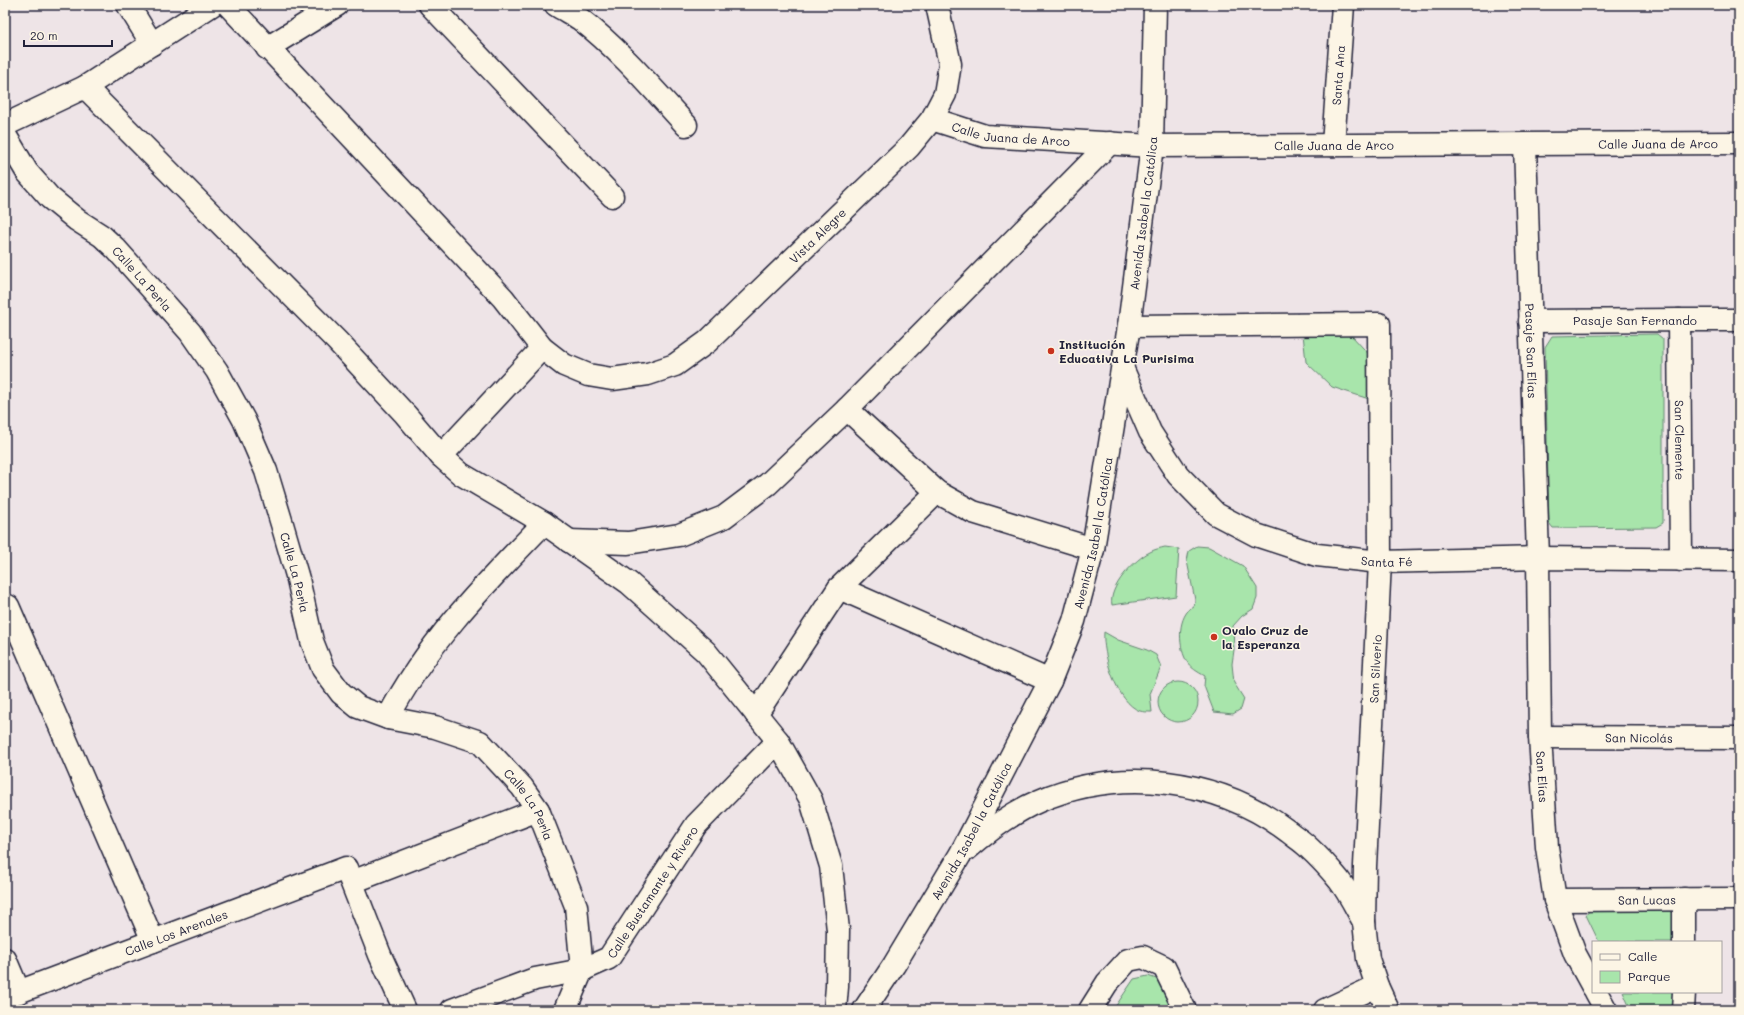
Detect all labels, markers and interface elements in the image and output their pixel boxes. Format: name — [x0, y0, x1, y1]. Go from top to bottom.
scale bar — [24, 22, 112, 48]
text: 20 m — [30, 27, 58, 43]
street label: Santa Ana — [1328, 45, 1348, 106]
street label: Calle Juana de Arco — [950, 118, 1070, 149]
street label: Calle Juana de Arco — [1598, 135, 1718, 152]
street label: Avenida Isabel la Católica — [1126, 136, 1160, 291]
street label: Calle Juana de Arco — [1274, 137, 1394, 153]
street label: Vista Alegre — [786, 204, 849, 267]
street label: Calle La Perla — [109, 243, 176, 315]
street label: Pasaje San Elías — [1522, 303, 1541, 399]
street label: Pasaje San Fernando — [1573, 312, 1697, 328]
place label: Institución Educativa La Purisima — [1059, 336, 1194, 366]
marker: Institución Educativa La Purisima — [1046, 346, 1056, 356]
street label: San Clemente — [1672, 400, 1688, 480]
street label: Avenida Isabel la Católica — [1070, 456, 1116, 611]
street label: Calle La Perla — [277, 530, 313, 614]
street label: Santa Fé — [1360, 552, 1413, 570]
place label: Ovalo Cruz de la Esperanza — [1222, 622, 1308, 652]
marker: Ovalo Cruz de la Esperanza — [1209, 632, 1219, 642]
street label: San Silverio — [1365, 634, 1385, 704]
street label: San Nicolás — [1605, 729, 1673, 746]
street label: San Elías — [1533, 750, 1552, 803]
street label: Avenida Isabel la Católica — [927, 759, 1015, 903]
street label: Calle La Perla — [501, 765, 557, 842]
street label: Calle Bustamante y Rivero — [603, 823, 701, 961]
street label: San Lucas — [1618, 891, 1676, 908]
street label: Calle Los Arenales — [122, 905, 230, 959]
legend — [1592, 941, 1722, 993]
text: Calle — [1628, 948, 1658, 964]
text: Parque — [1628, 968, 1671, 984]

